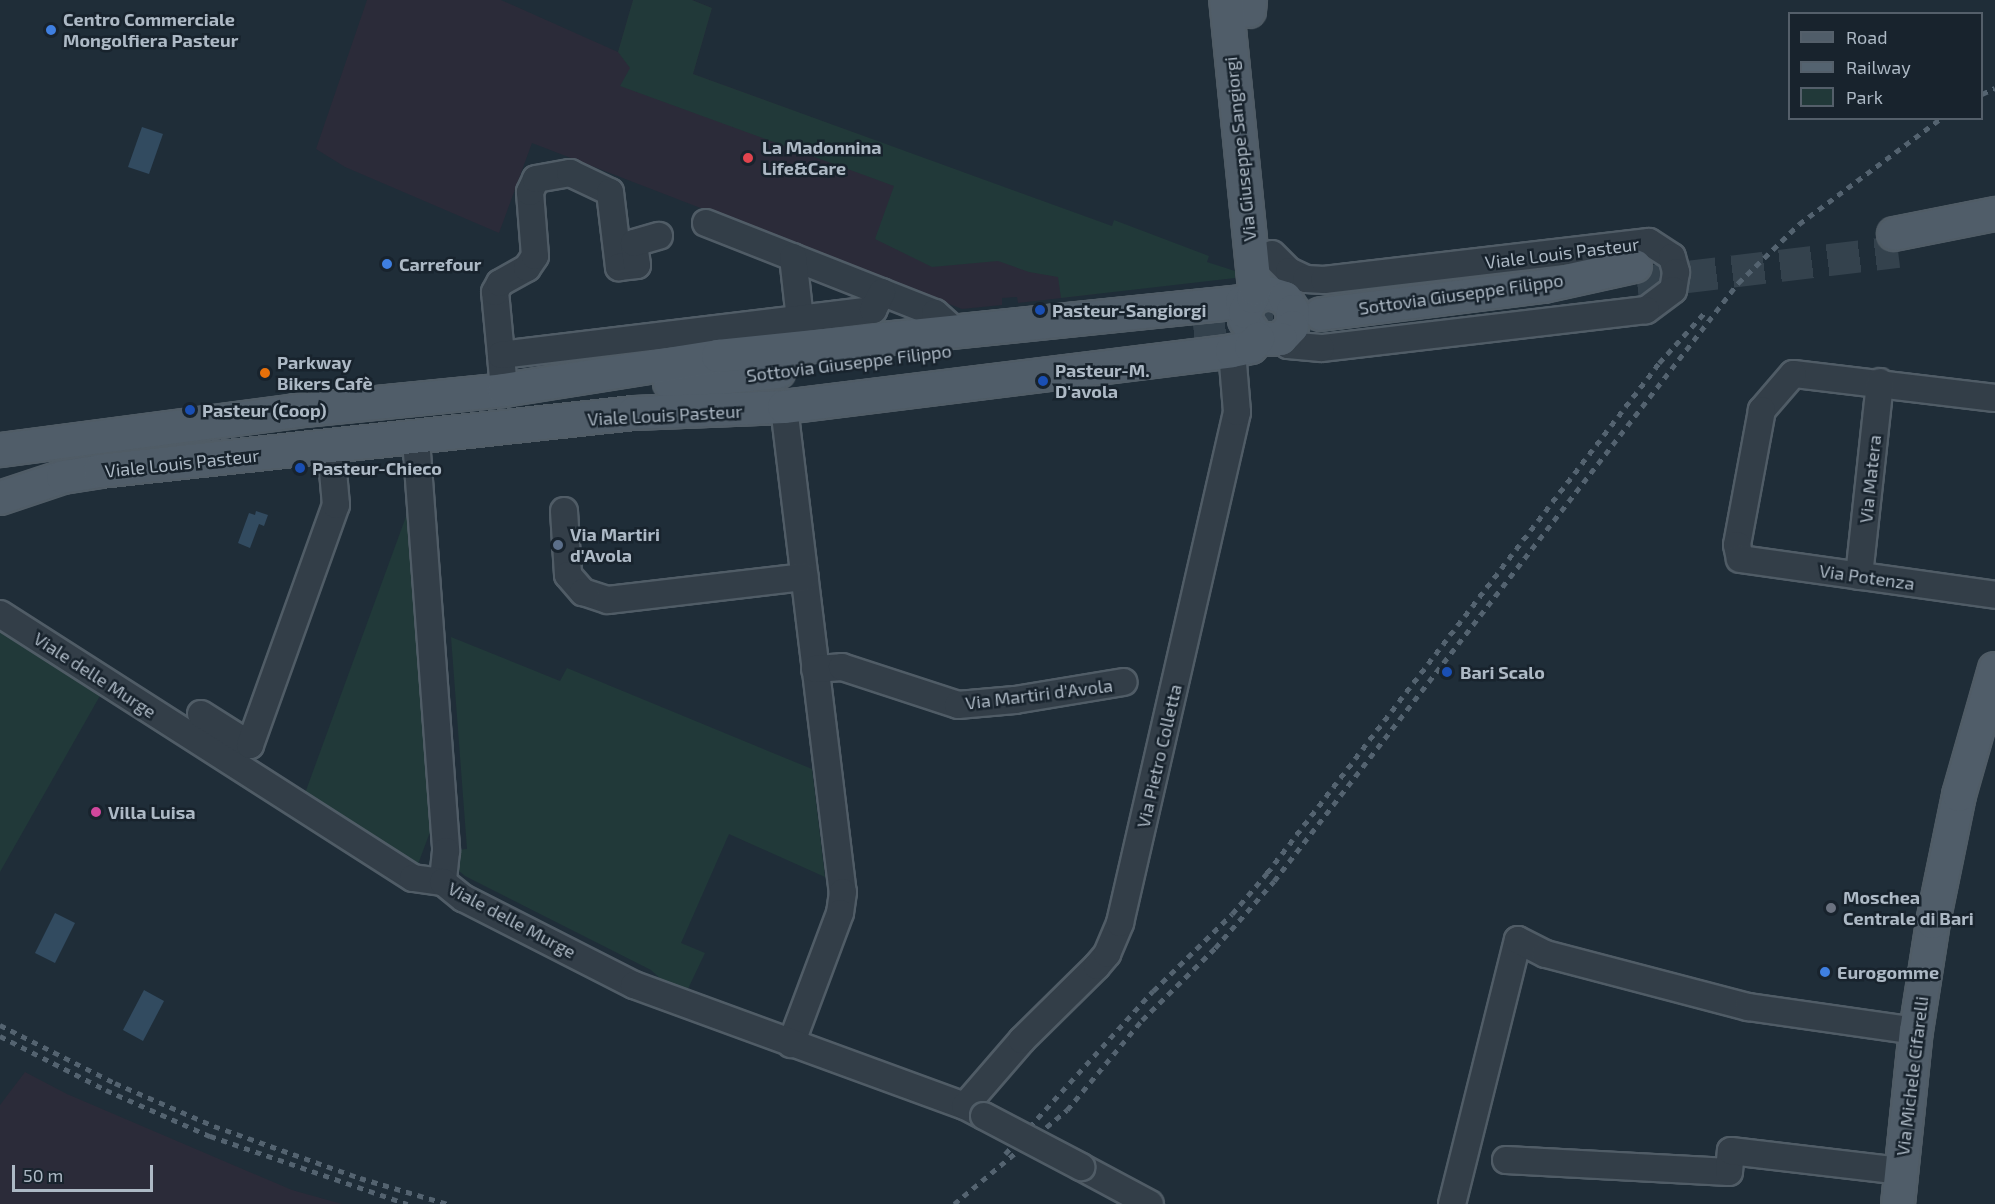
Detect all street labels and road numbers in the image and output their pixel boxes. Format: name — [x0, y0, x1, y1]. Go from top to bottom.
street label: Via Giuseppe Sangiorgi — [1220, 56, 1260, 242]
street label: Viale Louis Pasteur — [1484, 233, 1640, 273]
street label: Sottovia Giuseppe Filippo — [1357, 269, 1565, 319]
street label: Sottovia Giuseppe Filippo — [745, 340, 953, 386]
street label: Viale Louis Pasteur — [587, 400, 743, 430]
street label: Via Matera — [1855, 434, 1885, 524]
street label: Viale Louis Pasteur — [104, 444, 260, 482]
street label: Via Potenza — [1818, 560, 1916, 594]
street label: Viale delle Murge — [30, 627, 160, 723]
street label: Via Martiri d'Avola — [964, 674, 1114, 714]
street label: Via Pietro Colletta — [1132, 682, 1186, 830]
street label: Viale delle Murge — [444, 877, 580, 963]
street label: Via Michele Cifarelli — [1891, 995, 1933, 1157]

